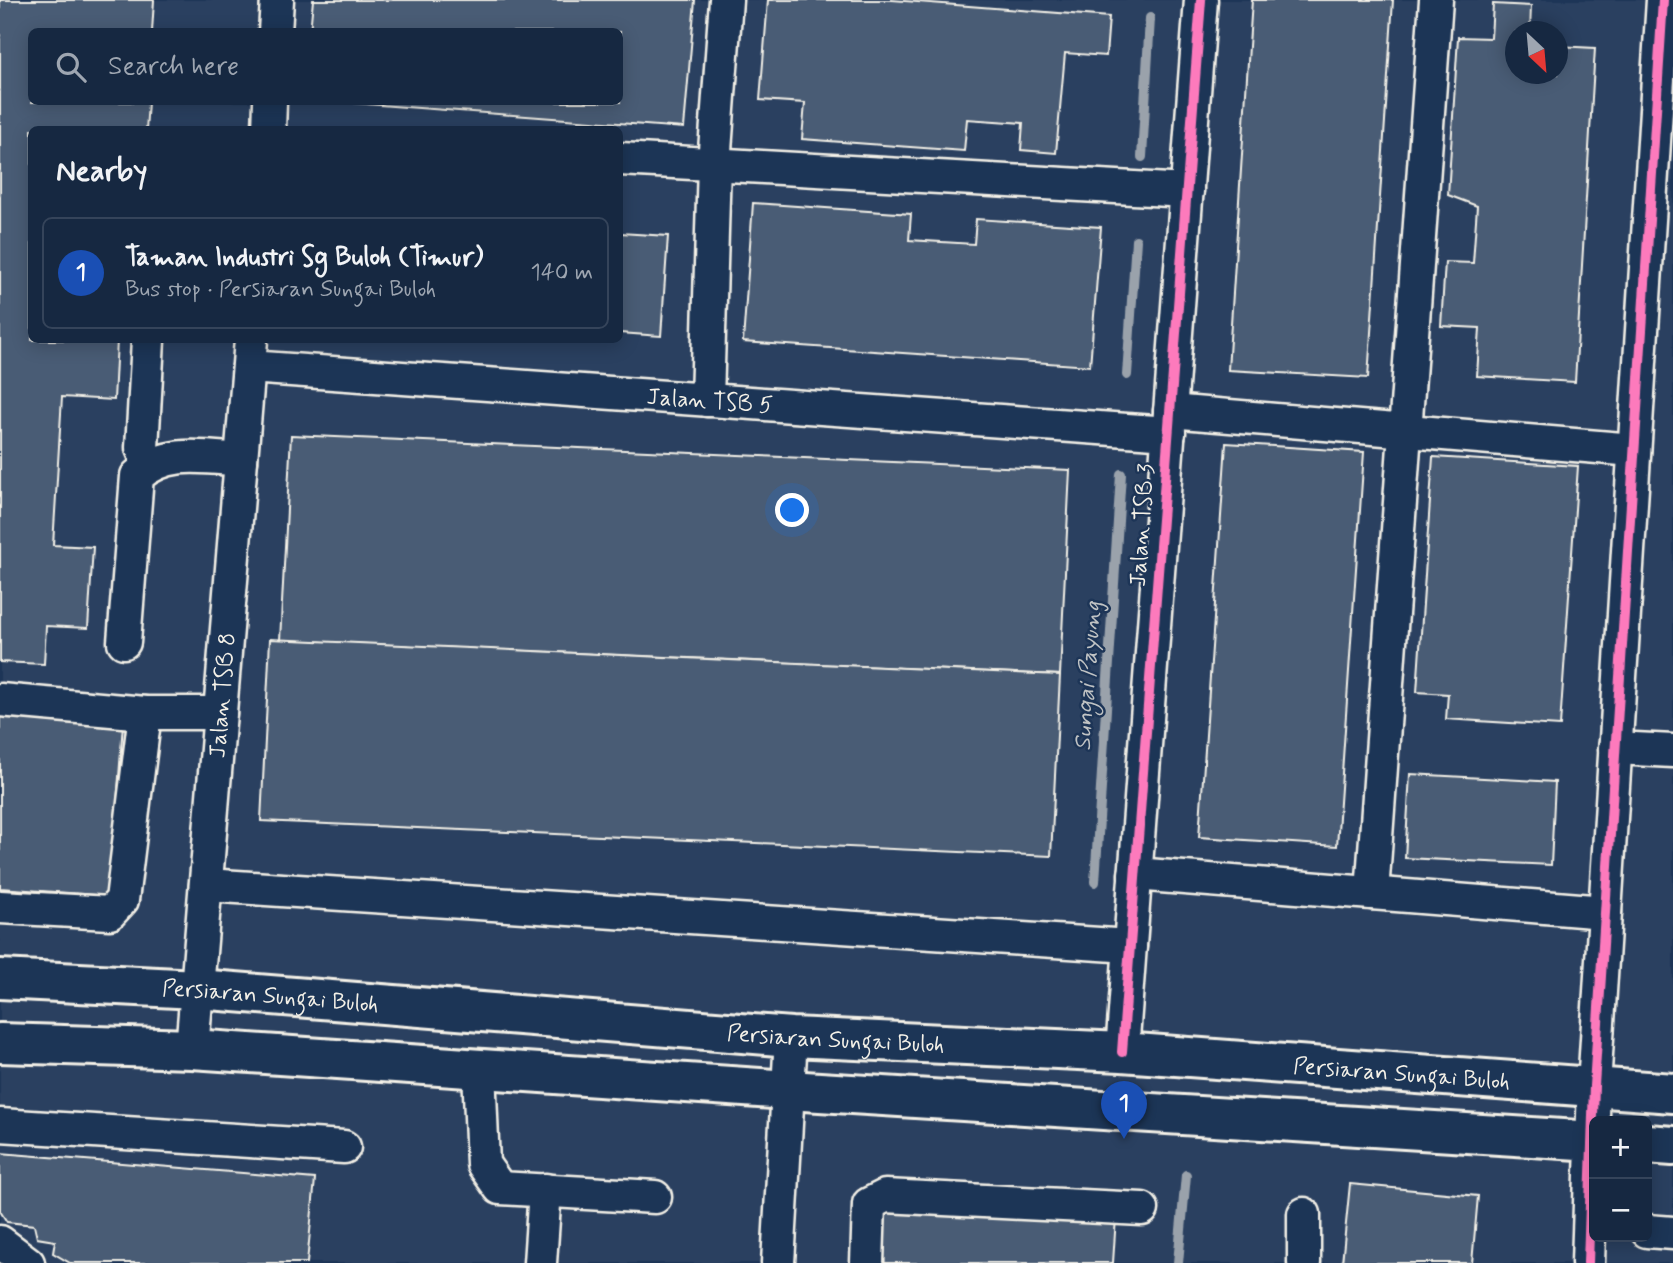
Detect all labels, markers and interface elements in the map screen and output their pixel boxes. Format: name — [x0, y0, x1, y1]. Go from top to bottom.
north arrow — [1505, 21, 1568, 84]
search box — [28, 28, 623, 105]
icon: search — [52, 48, 90, 86]
text: Search here — [108, 50, 239, 84]
text: Nearby — [56, 152, 147, 191]
text: Taman Industri Sg Buloh (Timur) — [125, 241, 483, 275]
text: 1 — [76, 258, 86, 288]
text: 140 m — [530, 258, 593, 288]
text: Bus stop · Persiaran Sungai Buloh — [125, 275, 436, 305]
street label: Jalan TSB 5 — [646, 383, 774, 422]
street label: Jalan TSB 3 — [1124, 463, 1162, 588]
your location — [775, 493, 809, 527]
water label: Sungai Payung — [1068, 600, 1111, 752]
street label: Jalan TSB 8 — [203, 632, 244, 759]
street label: Persiaran Sungai Buloh — [161, 974, 380, 1021]
street label: Persiaran Sungai Buloh — [726, 1019, 945, 1061]
street label: Persiaran Sungai Buloh — [1292, 1052, 1511, 1098]
pin: 1 — [1101, 1081, 1147, 1139]
map controls — [1589, 1116, 1652, 1242]
button: + — [1589, 1116, 1652, 1179]
button: − — [1589, 1179, 1652, 1242]

